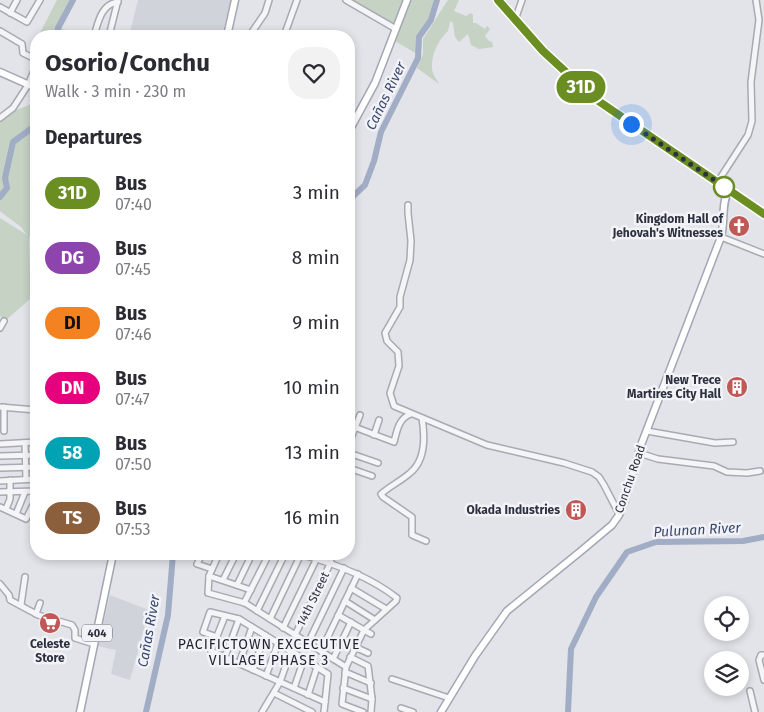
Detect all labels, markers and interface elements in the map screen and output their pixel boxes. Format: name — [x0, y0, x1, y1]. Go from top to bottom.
button: heart — [288, 47, 340, 99]
text: Osorio/Conchu — [45, 49, 210, 77]
water label: Cañas River — [362, 59, 410, 133]
line badge: 31D — [552, 71, 610, 103]
text: 31D — [566, 76, 596, 98]
text: Walk · 3 min · 230 m — [45, 82, 186, 101]
your location — [619, 112, 644, 137]
text: Departures — [45, 126, 142, 149]
text: Bus — [115, 172, 147, 195]
unlabelled marker — [713, 176, 735, 198]
text: 3 min — [293, 181, 340, 204]
text: 31D — [58, 182, 87, 204]
text: 07:40 — [115, 195, 152, 214]
place label: Kingdom Hall of Jehovah's Witnesses — [611, 212, 725, 240]
church icon: Kingdom Hall of Jehovah's Witnesses — [727, 214, 751, 238]
text: Bus — [115, 237, 147, 260]
text: 8 min — [292, 246, 340, 269]
text: DG — [61, 247, 84, 269]
text: 07:45 — [115, 260, 151, 279]
text: Bus — [115, 302, 147, 325]
text: 9 min — [292, 311, 340, 334]
text: DI — [64, 312, 81, 334]
text: 07:46 — [115, 325, 152, 344]
text: Bus — [115, 367, 147, 390]
place label: New Trece Martires City Hall — [627, 373, 721, 401]
building icon: New Trece Martires City Hall — [725, 375, 749, 399]
text: 10 min — [283, 376, 340, 399]
text: DN — [61, 377, 84, 399]
text: 07:47 — [115, 390, 150, 409]
text: Bus — [115, 432, 147, 455]
text: 13 min — [284, 441, 340, 464]
text: 58 — [62, 442, 83, 464]
street label: Conchu Road — [612, 443, 648, 515]
text: 07:50 — [115, 455, 152, 474]
text: Bus — [115, 497, 147, 520]
building icon: Okada Industries — [564, 498, 588, 522]
place label: Okada Industries — [467, 503, 560, 517]
text: 16 min — [284, 506, 340, 529]
text: TS — [63, 507, 82, 529]
water label: Pulunan River — [653, 519, 742, 541]
text: 07:53 — [115, 520, 151, 539]
street label: 14th Street — [294, 569, 332, 628]
water label: Cañas River — [134, 593, 164, 669]
map controls — [704, 596, 749, 696]
button: locate — [704, 596, 749, 641]
supermarket icon: Celeste Store — [38, 611, 62, 635]
road number: 404 — [82, 624, 112, 641]
district label: PACIFICTOWN EXCECUTIVE VILLAGE PHASE 3 — [178, 636, 360, 669]
place label: Celeste Store — [30, 637, 70, 665]
button: layers — [704, 651, 749, 696]

